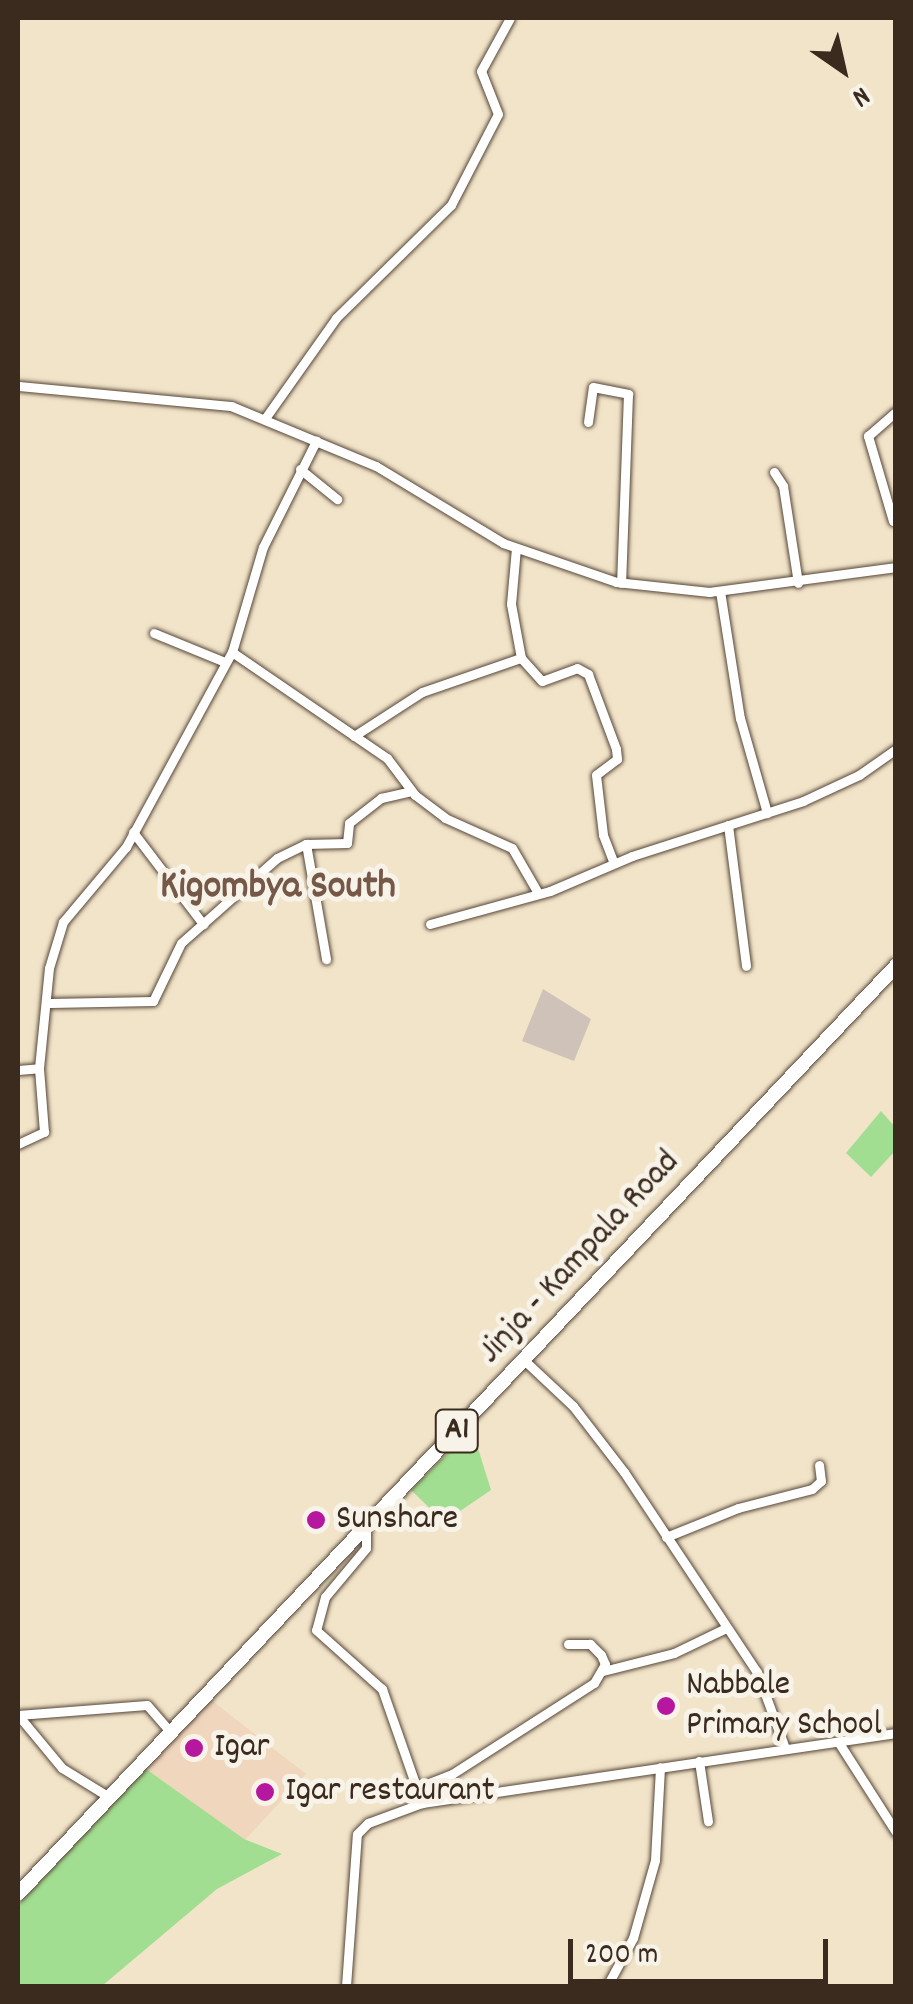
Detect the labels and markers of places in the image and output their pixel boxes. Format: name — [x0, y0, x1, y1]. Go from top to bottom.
place label: Sunshare — [336, 1499, 458, 1541]
marker: Sunshare — [305, 1509, 327, 1531]
place label: Nabbale Primary School — [686, 1665, 882, 1747]
marker: Nabbale Primary School — [655, 1695, 677, 1717]
place label: Igar — [214, 1727, 270, 1769]
marker: Igar — [183, 1737, 205, 1759]
place label: Igar restaurant — [285, 1771, 495, 1813]
marker: Igar restaurant — [254, 1781, 276, 1803]

